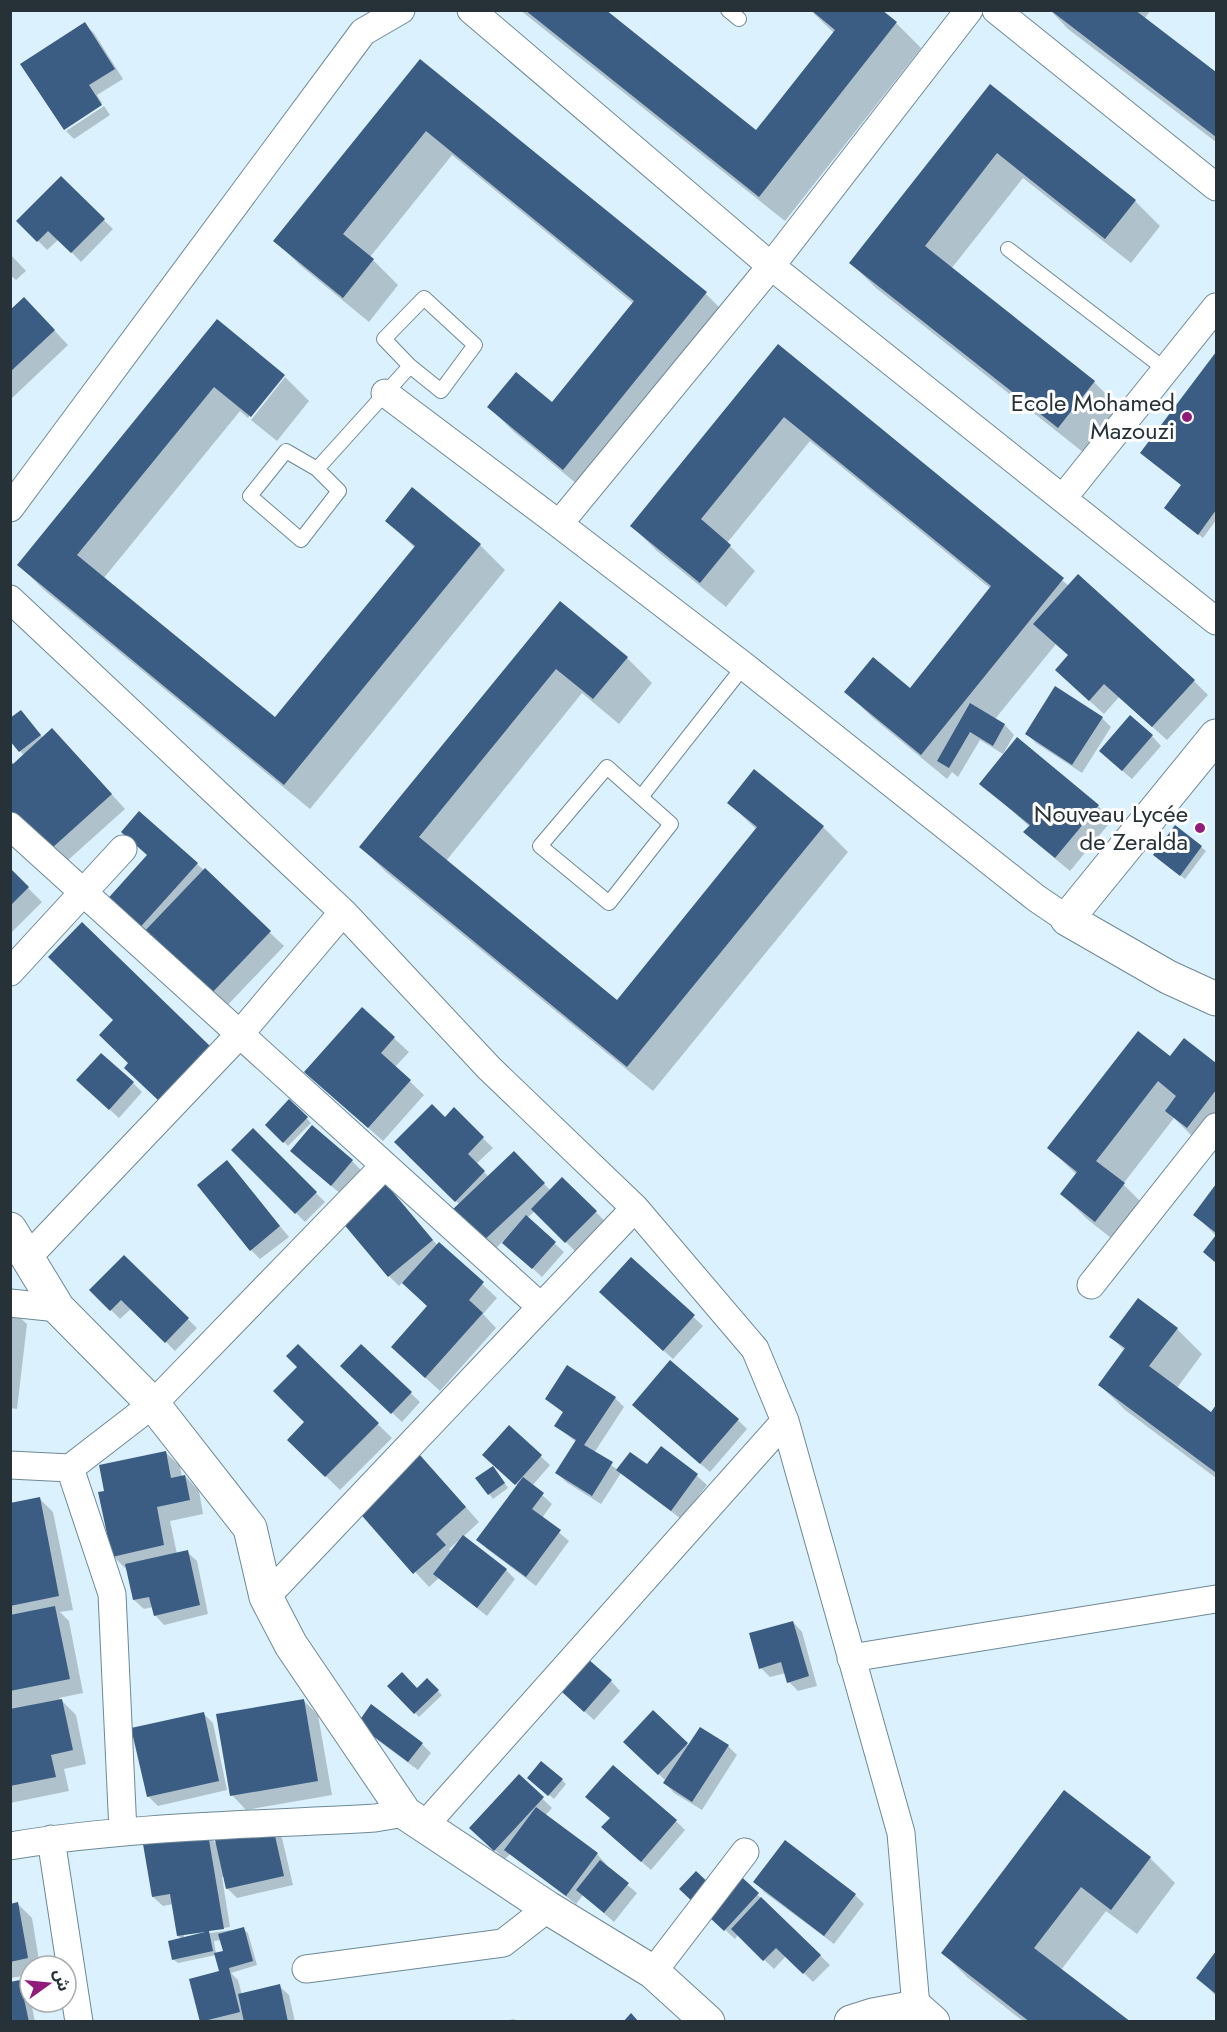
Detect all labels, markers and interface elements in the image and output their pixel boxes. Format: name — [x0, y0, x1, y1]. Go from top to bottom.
place label: Ecole Mohamed Mazouzi — [1011, 385, 1175, 448]
marker: Ecole Mohamed Mazouzi — [1180, 410, 1194, 424]
place label: Nouveau Lycée de Zeralda — [1034, 796, 1188, 859]
marker: Nouveau Lycée de Zeralda — [1193, 821, 1207, 835]
north arrow — [18, 1954, 78, 2014]
text: ش — [48, 1967, 76, 1994]

